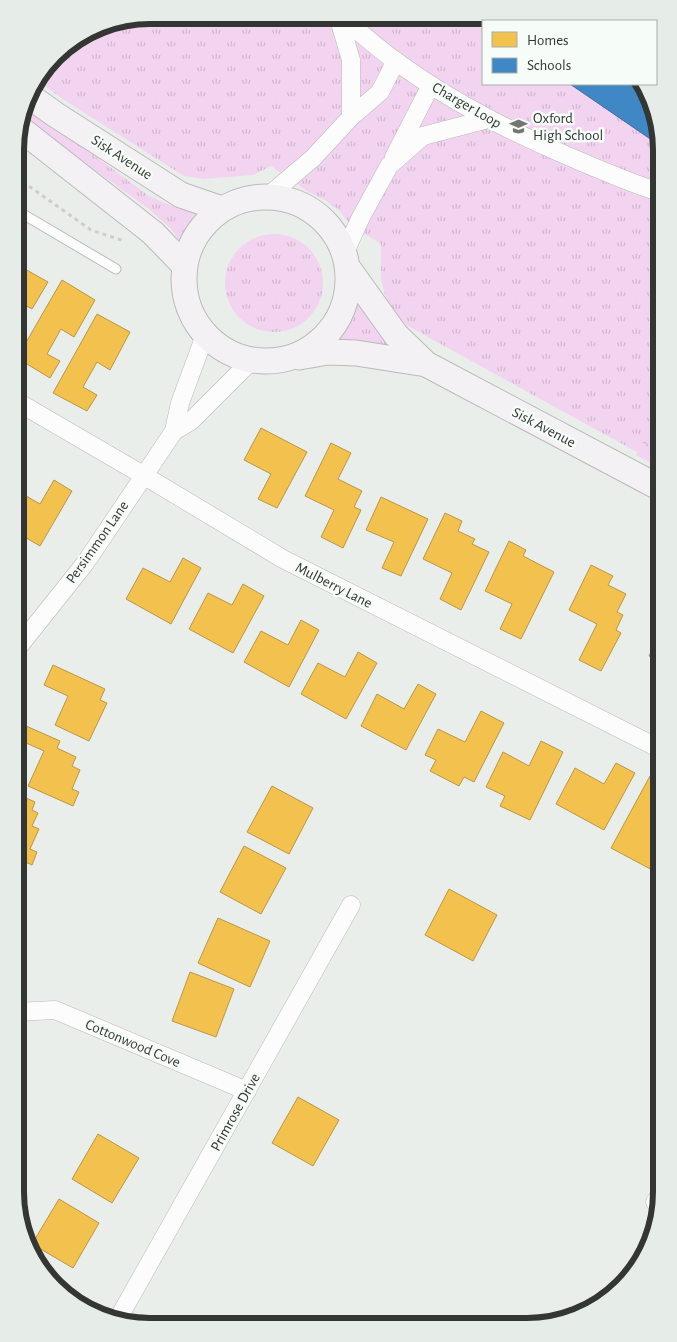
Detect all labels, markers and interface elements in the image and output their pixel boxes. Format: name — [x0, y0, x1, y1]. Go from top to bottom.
legend — [482, 20, 657, 85]
text: Homes — [527, 33, 569, 48]
text: Schools — [527, 58, 571, 73]
street label: Charger Loop — [430, 80, 504, 131]
place label: Oxford High School — [533, 111, 603, 143]
school or university icon: Oxford High School — [509, 117, 529, 137]
street label: Sisk Avenue — [89, 132, 155, 183]
street label: Sisk Avenue — [510, 405, 578, 450]
street label: Persimmon Lane — [63, 498, 131, 586]
street label: Mulberry Lane — [293, 560, 375, 611]
street label: Cottonwood Cove — [83, 1017, 183, 1070]
street label: Primrose Drive — [208, 1071, 263, 1154]

